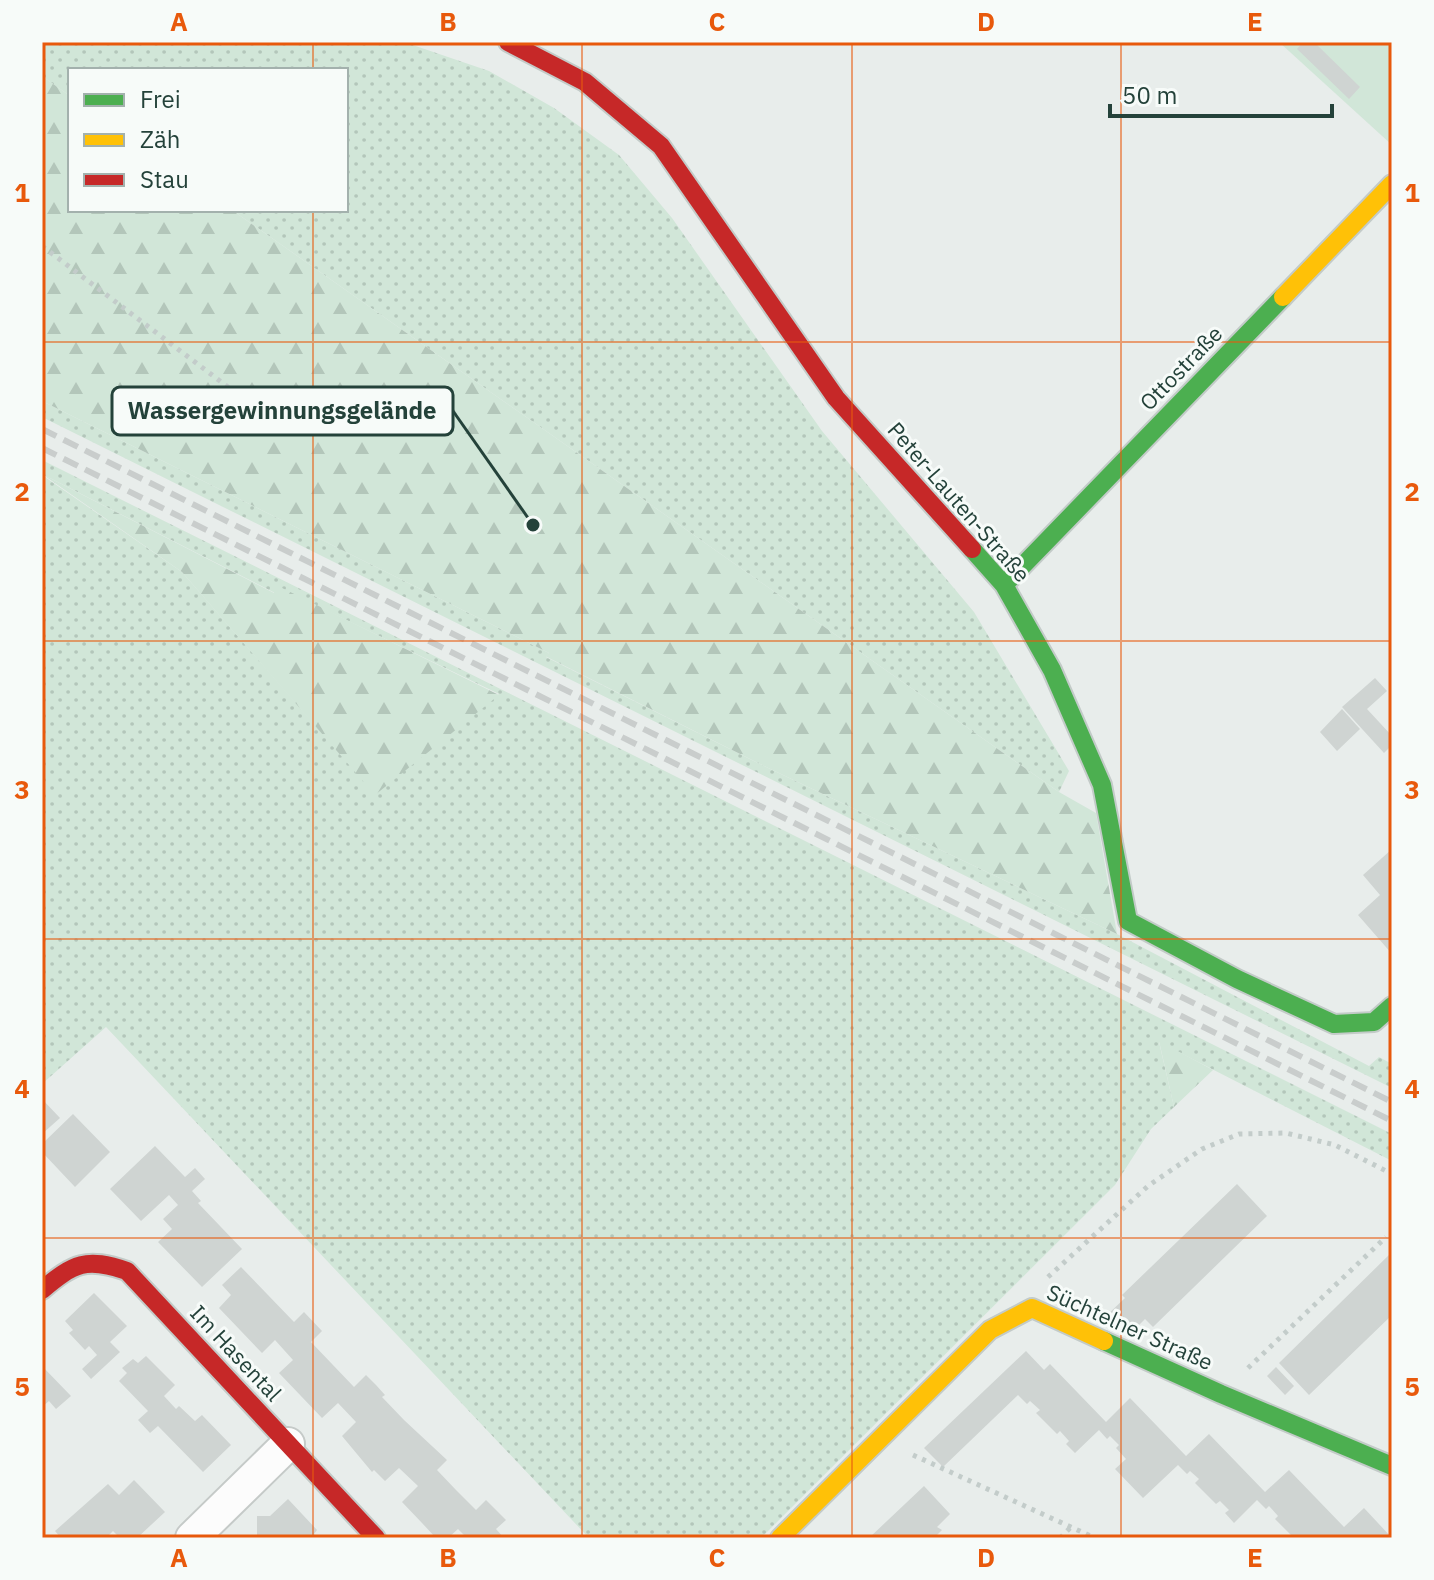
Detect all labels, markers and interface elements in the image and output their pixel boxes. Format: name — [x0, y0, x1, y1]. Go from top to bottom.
text: A — [170, 4, 188, 38]
text: B — [439, 4, 457, 38]
text: C — [709, 4, 726, 38]
text: D — [977, 4, 995, 38]
text: E — [1247, 4, 1263, 38]
legend — [68, 68, 348, 212]
scale bar — [1110, 68, 1332, 118]
text: 50 m — [1122, 79, 1177, 111]
text: Frei — [140, 83, 181, 115]
text: Zäh — [140, 123, 180, 155]
text: Stau — [140, 163, 189, 195]
text: 1 — [14, 175, 30, 209]
text: 1 — [1404, 175, 1420, 209]
street label: Ottostraße — [1133, 319, 1228, 416]
callout: Wassergewinnungsgelände — [112, 387, 453, 435]
text: Wassergewinnungsgelände — [127, 394, 437, 426]
street label: Peter-Lauten-Straße — [882, 415, 1037, 588]
text: 2 — [14, 474, 30, 508]
text: 2 — [1404, 474, 1420, 508]
text: 3 — [14, 772, 30, 806]
text: 3 — [1404, 772, 1420, 806]
text: 4 — [14, 1071, 30, 1105]
text: 4 — [1404, 1071, 1420, 1105]
street label: Süchtelner Straße — [1043, 1277, 1218, 1376]
street label: Im Hasental — [184, 1298, 288, 1407]
text: 5 — [14, 1369, 30, 1403]
text: 5 — [1404, 1369, 1420, 1403]
text: A — [170, 1540, 188, 1574]
text: B — [439, 1540, 457, 1574]
text: C — [709, 1540, 726, 1574]
text: D — [977, 1540, 995, 1574]
text: E — [1247, 1540, 1263, 1574]

